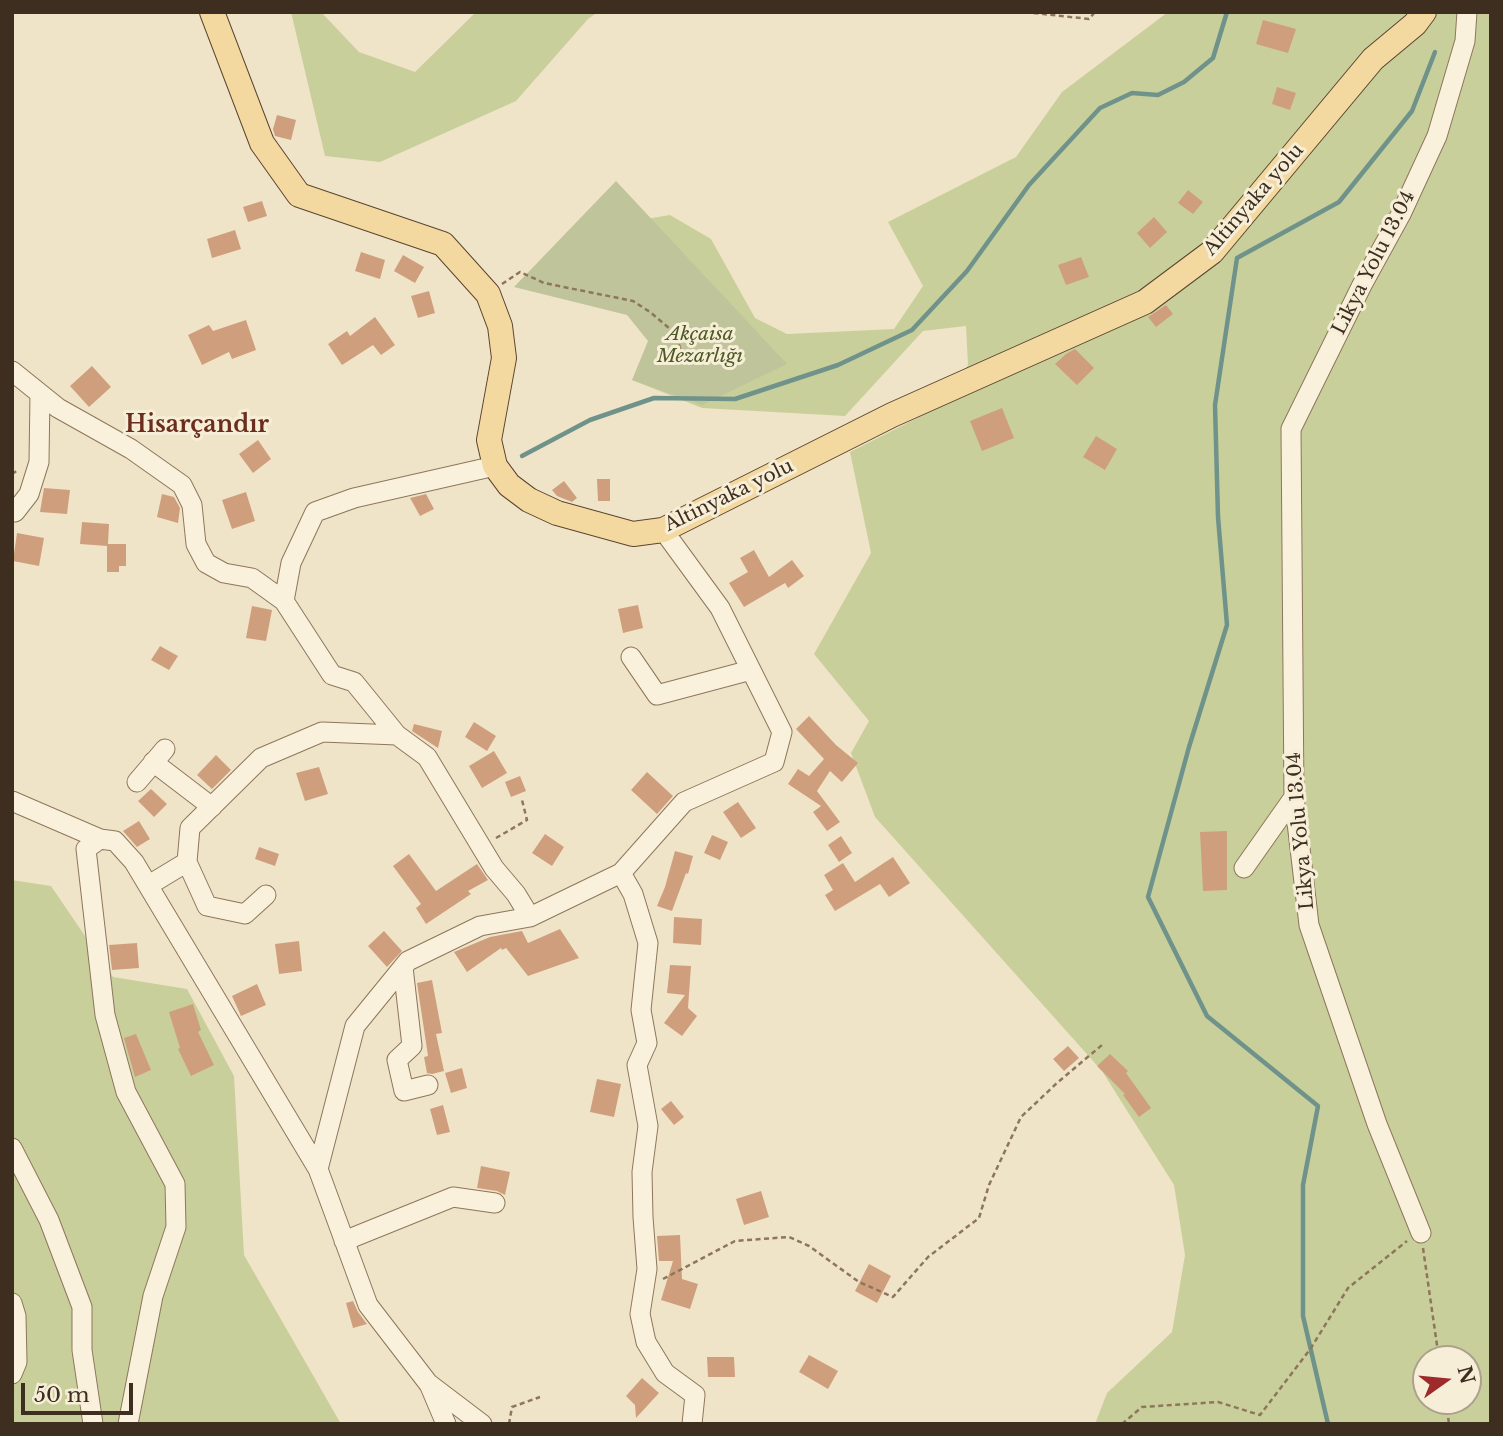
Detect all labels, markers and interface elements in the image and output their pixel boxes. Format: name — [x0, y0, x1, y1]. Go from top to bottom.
street label: Altinyaka yolu — [1199, 140, 1309, 260]
street label: Likya Yolu 13.04 — [1328, 187, 1420, 339]
park label: Akçaisa Mezarlığı — [657, 324, 743, 368]
district label: Hisarçandır — [125, 412, 269, 440]
street label: Altinyaka yolu — [661, 455, 797, 537]
street label: Likya Yolu 13.04 — [1283, 751, 1319, 911]
north arrow — [1412, 1345, 1482, 1415]
text: N — [1452, 1363, 1479, 1387]
scale bar — [24, 1370, 136, 1414]
text: 50 m — [34, 1382, 89, 1408]

